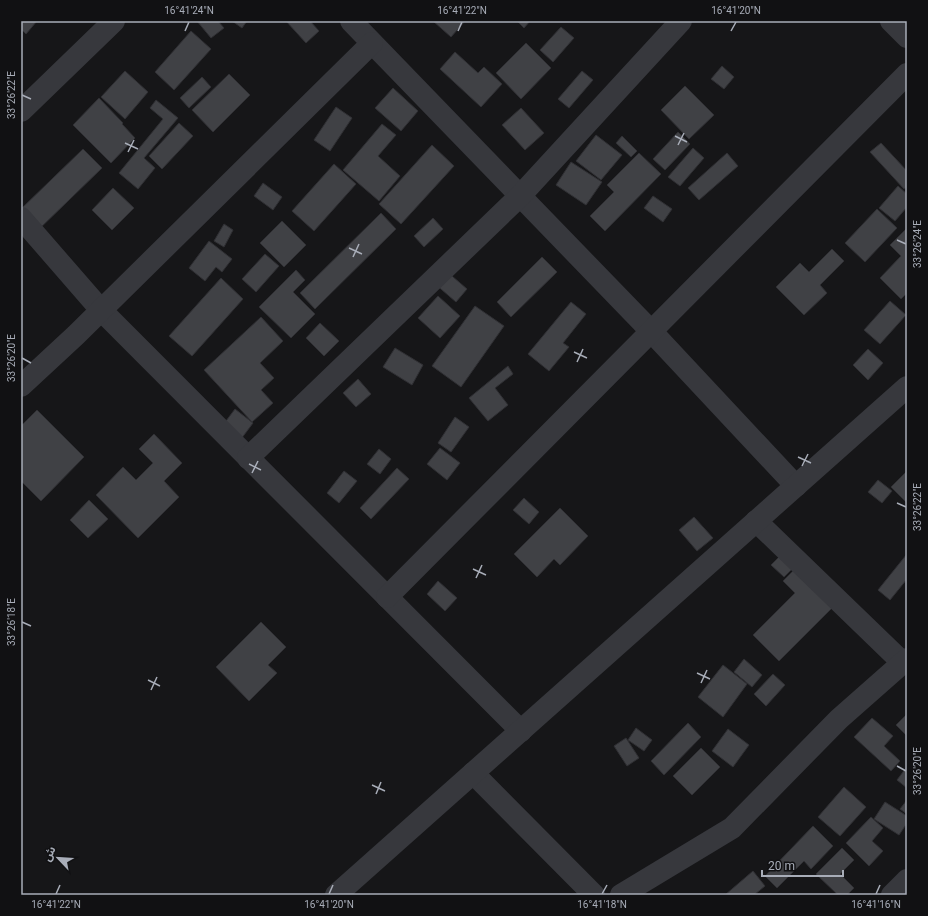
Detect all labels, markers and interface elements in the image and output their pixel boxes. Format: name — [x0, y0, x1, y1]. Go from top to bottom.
text: 16°41'24"N — [164, 5, 214, 16]
text: 16°41'22"N — [437, 5, 487, 16]
text: 16°41'20"N — [711, 5, 761, 16]
text: 33°26'22"E — [6, 71, 17, 119]
text: 33°26'24"E — [912, 220, 923, 268]
text: 33°26'20"E — [6, 334, 17, 382]
text: 33°26'22"E — [912, 483, 923, 531]
text: 33°26'18"E — [6, 598, 17, 646]
text: 33°26'20"E — [912, 747, 923, 795]
north arrow — [38, 838, 78, 878]
text: ش — [40, 844, 58, 864]
scale bar — [762, 852, 843, 878]
text: 20 m — [768, 859, 795, 873]
text: 16°41'22"N — [31, 899, 81, 910]
text: 16°41'20"N — [304, 899, 354, 910]
text: 16°41'18"N — [577, 899, 627, 910]
text: 16°41'16"N — [851, 899, 901, 910]

